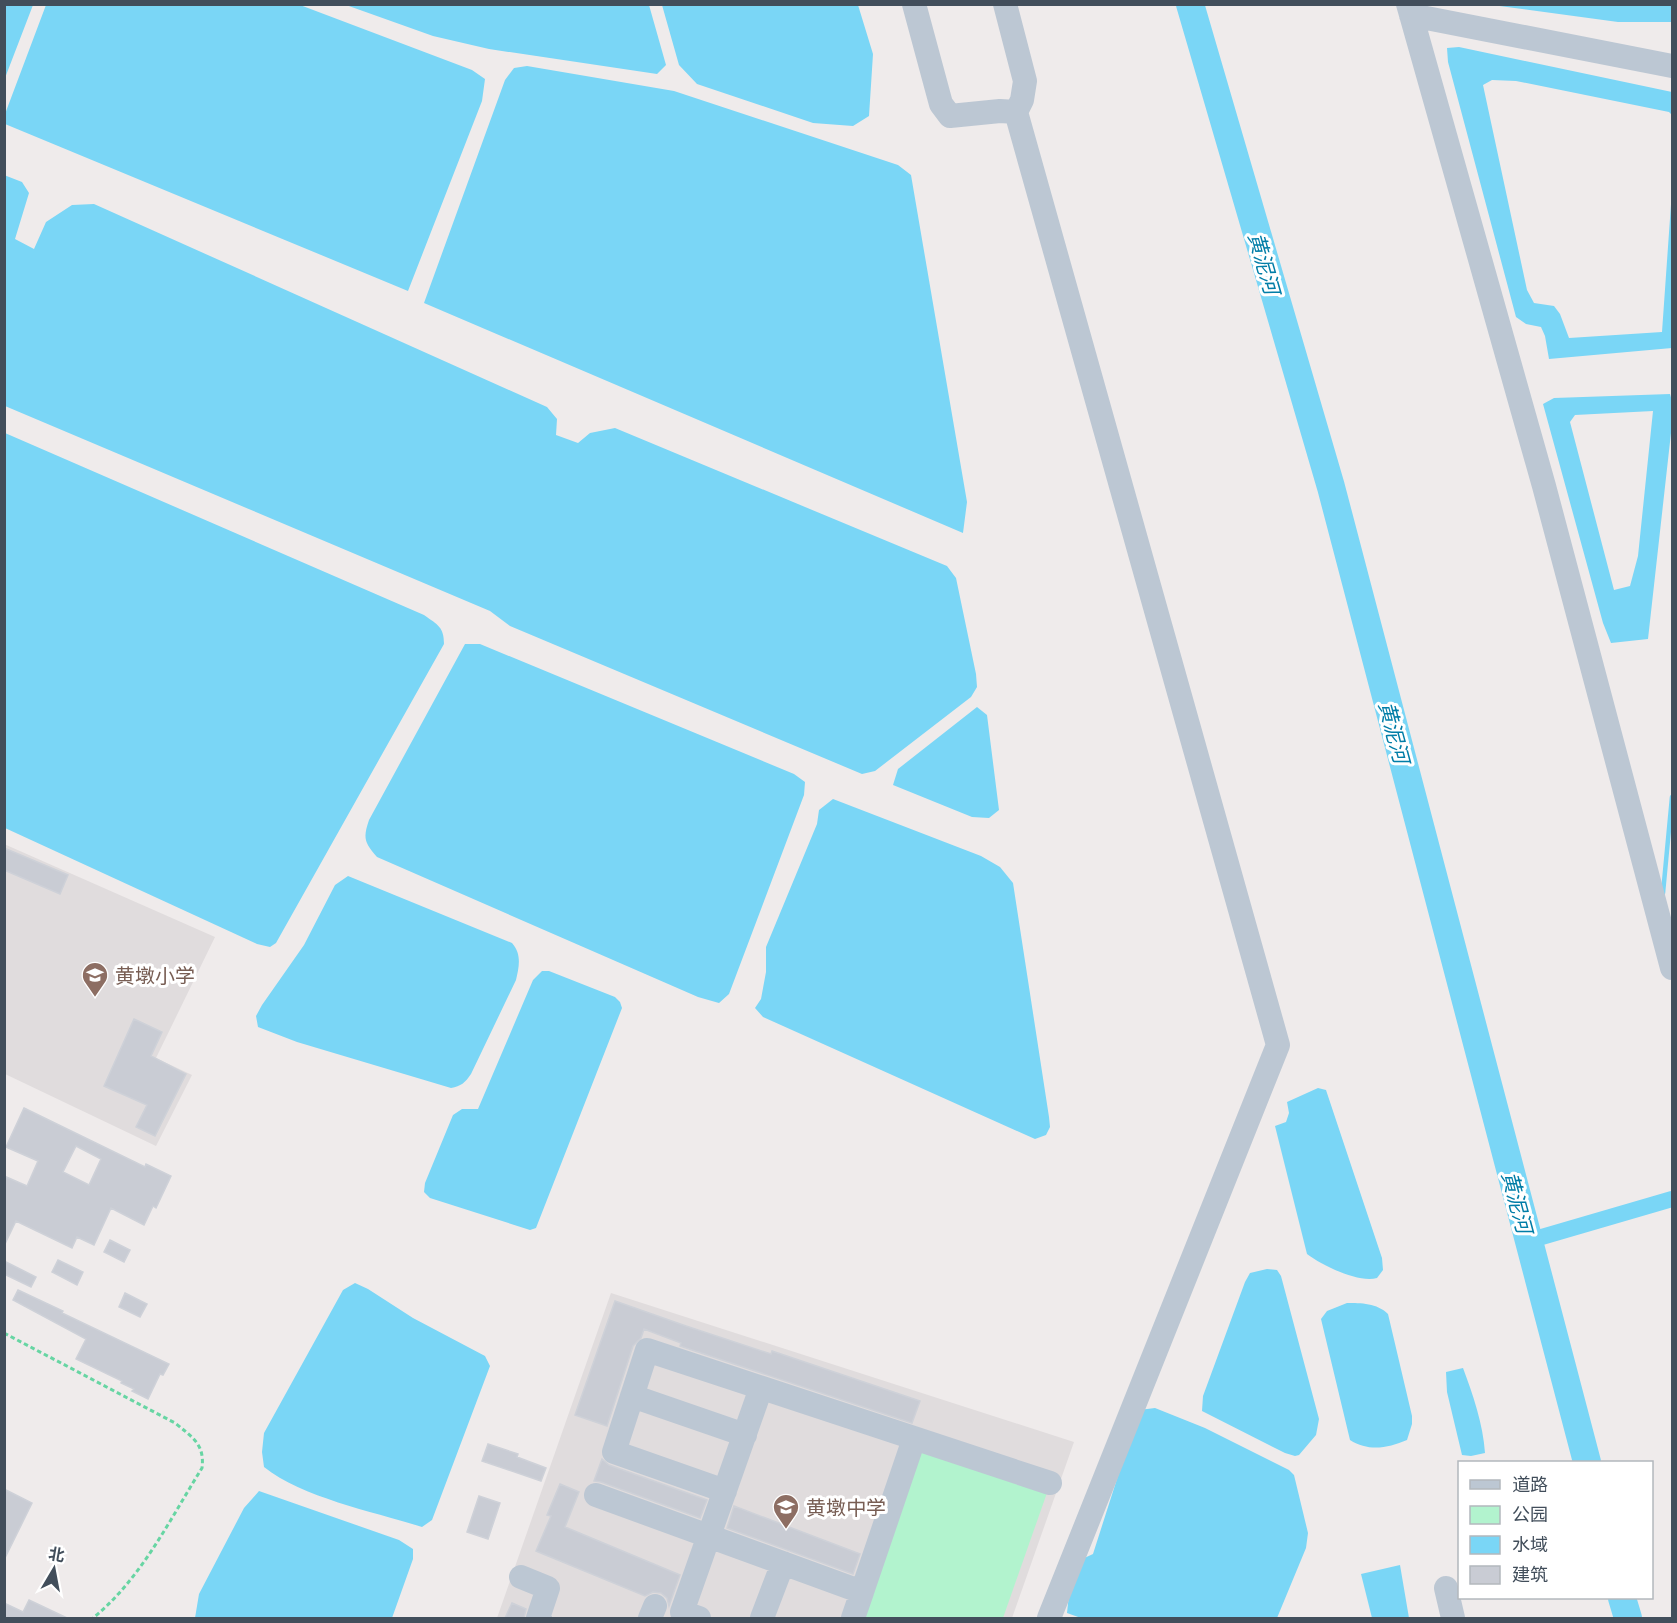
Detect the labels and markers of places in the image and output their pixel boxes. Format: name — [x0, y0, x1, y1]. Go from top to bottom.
school or university icon: 黄墩小学 — [80, 960, 110, 998]
place label: 黄墩小学 — [115, 963, 195, 987]
school or university icon: 黄墩中学 — [771, 1492, 801, 1530]
place label: 黄墩中学 — [806, 1495, 886, 1519]

